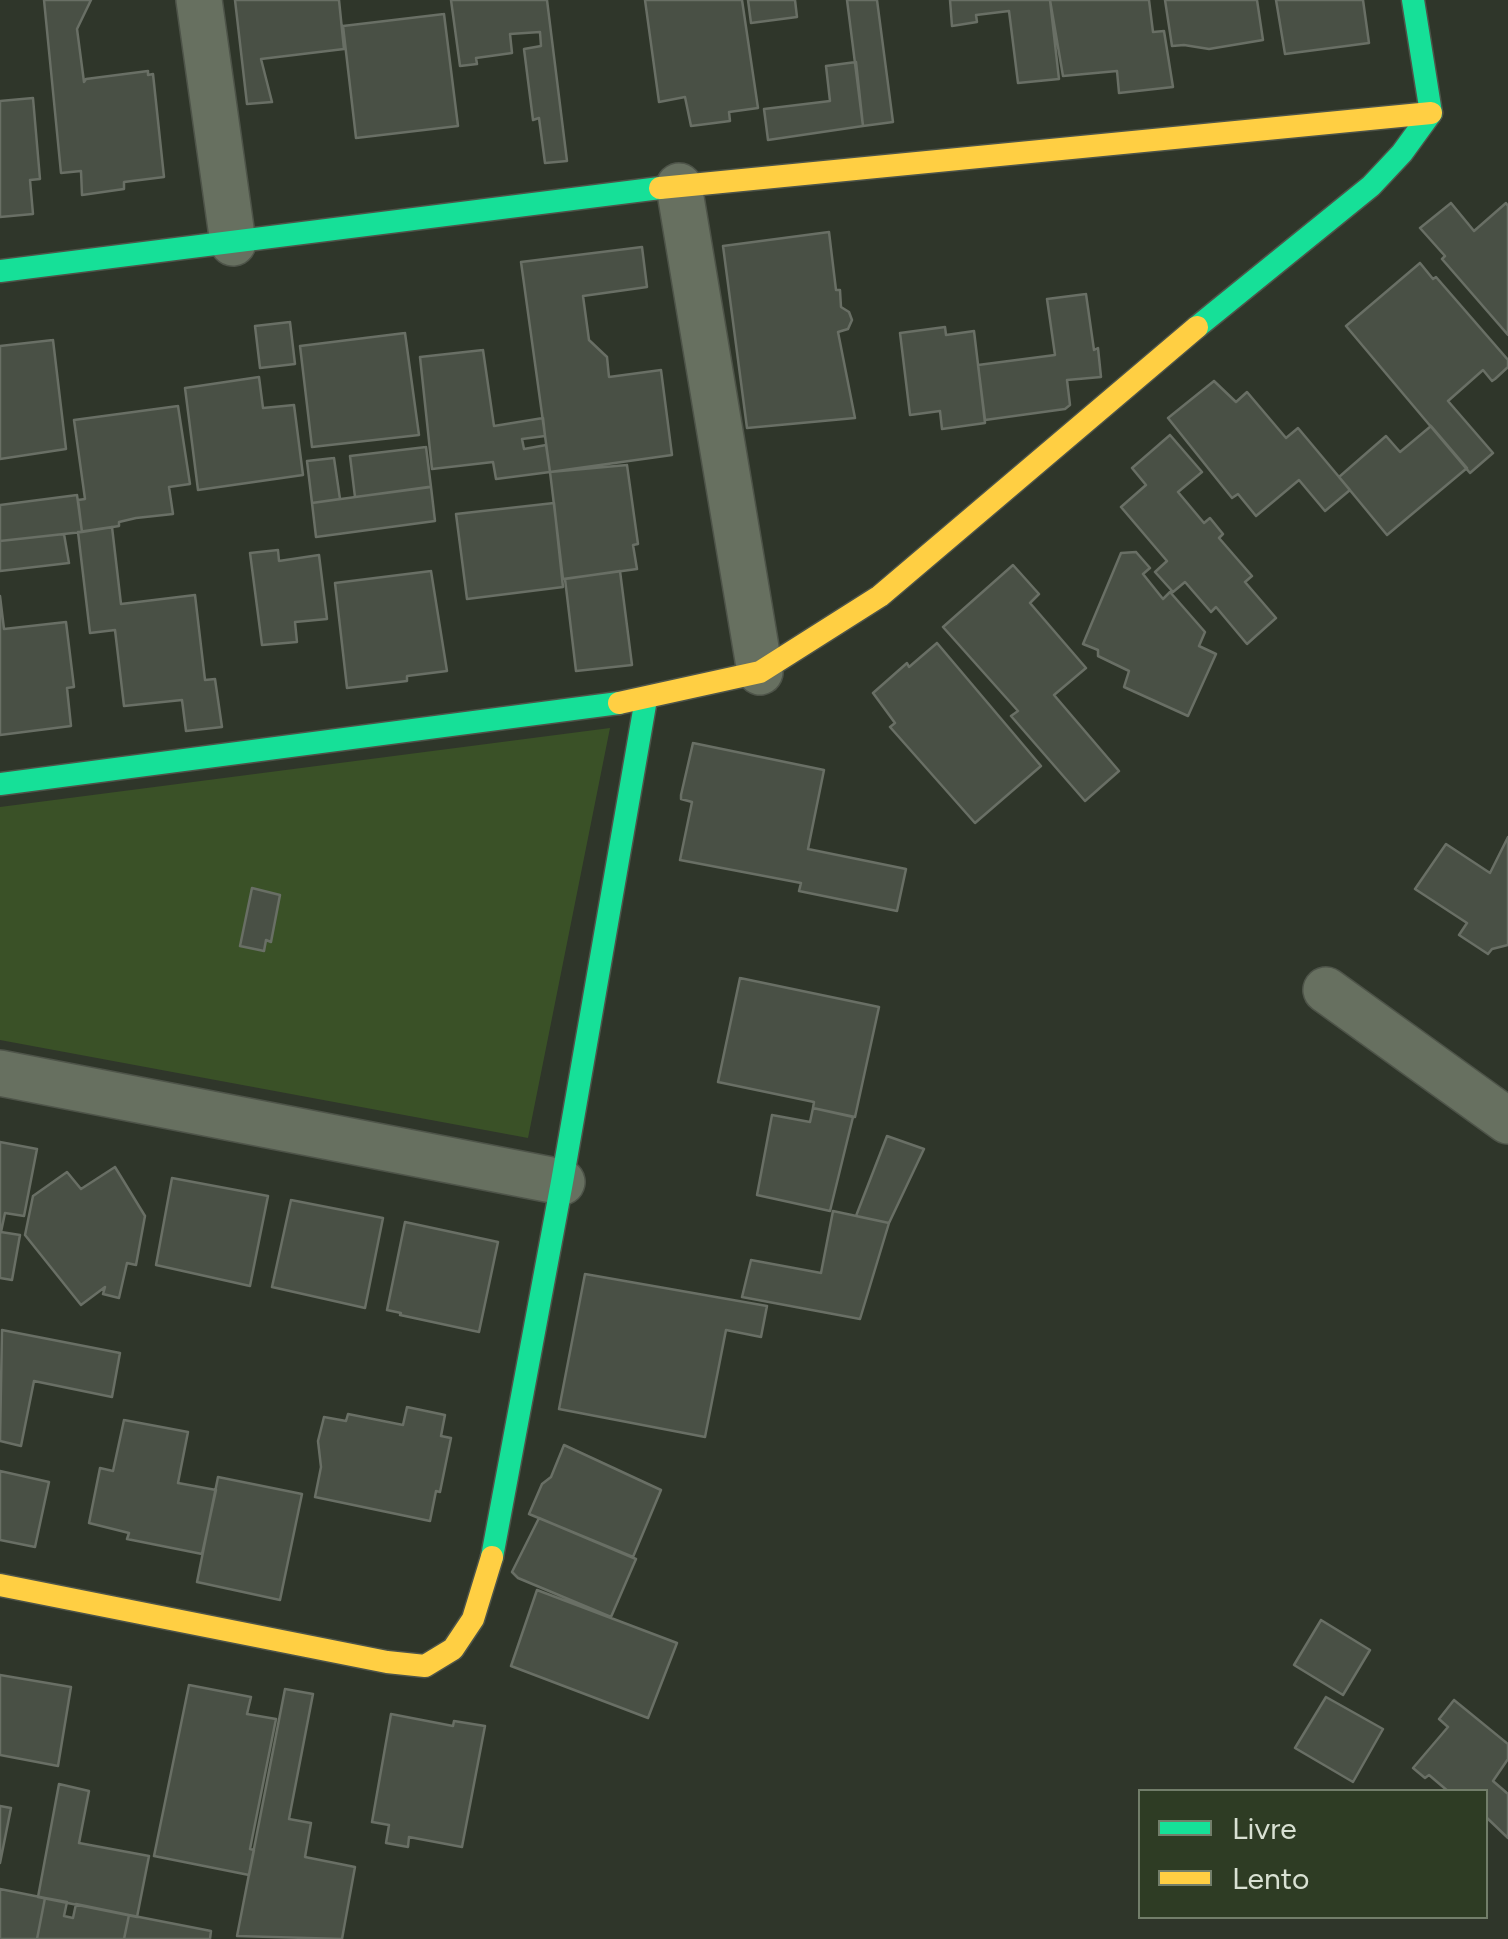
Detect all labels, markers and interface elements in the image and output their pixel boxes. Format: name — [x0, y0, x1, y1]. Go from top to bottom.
legend — [1138, 1789, 1488, 1919]
text: Livre — [1232, 1810, 1297, 1847]
text: Lento — [1232, 1860, 1309, 1897]

